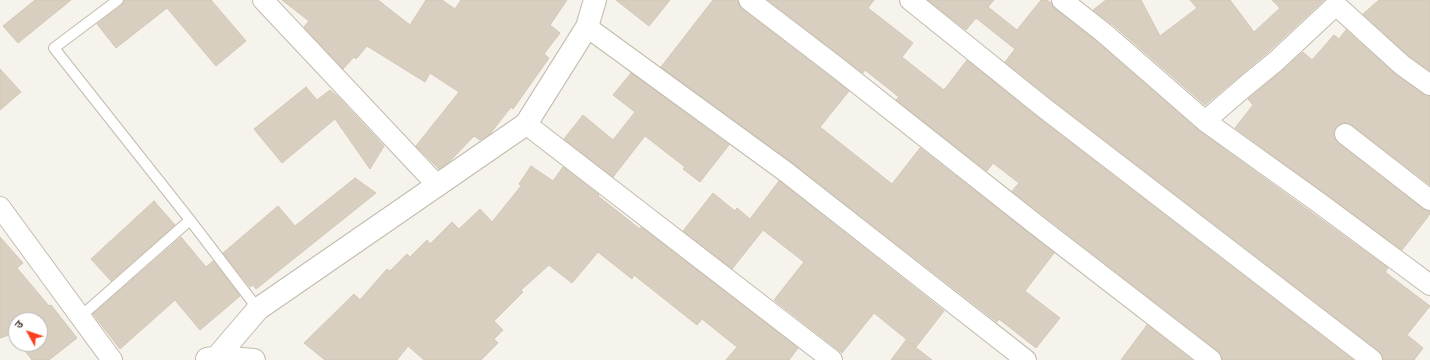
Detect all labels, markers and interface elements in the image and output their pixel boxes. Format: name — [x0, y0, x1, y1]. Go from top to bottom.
north arrow — [8, 312, 48, 352]
text: उ — [12, 318, 26, 331]

